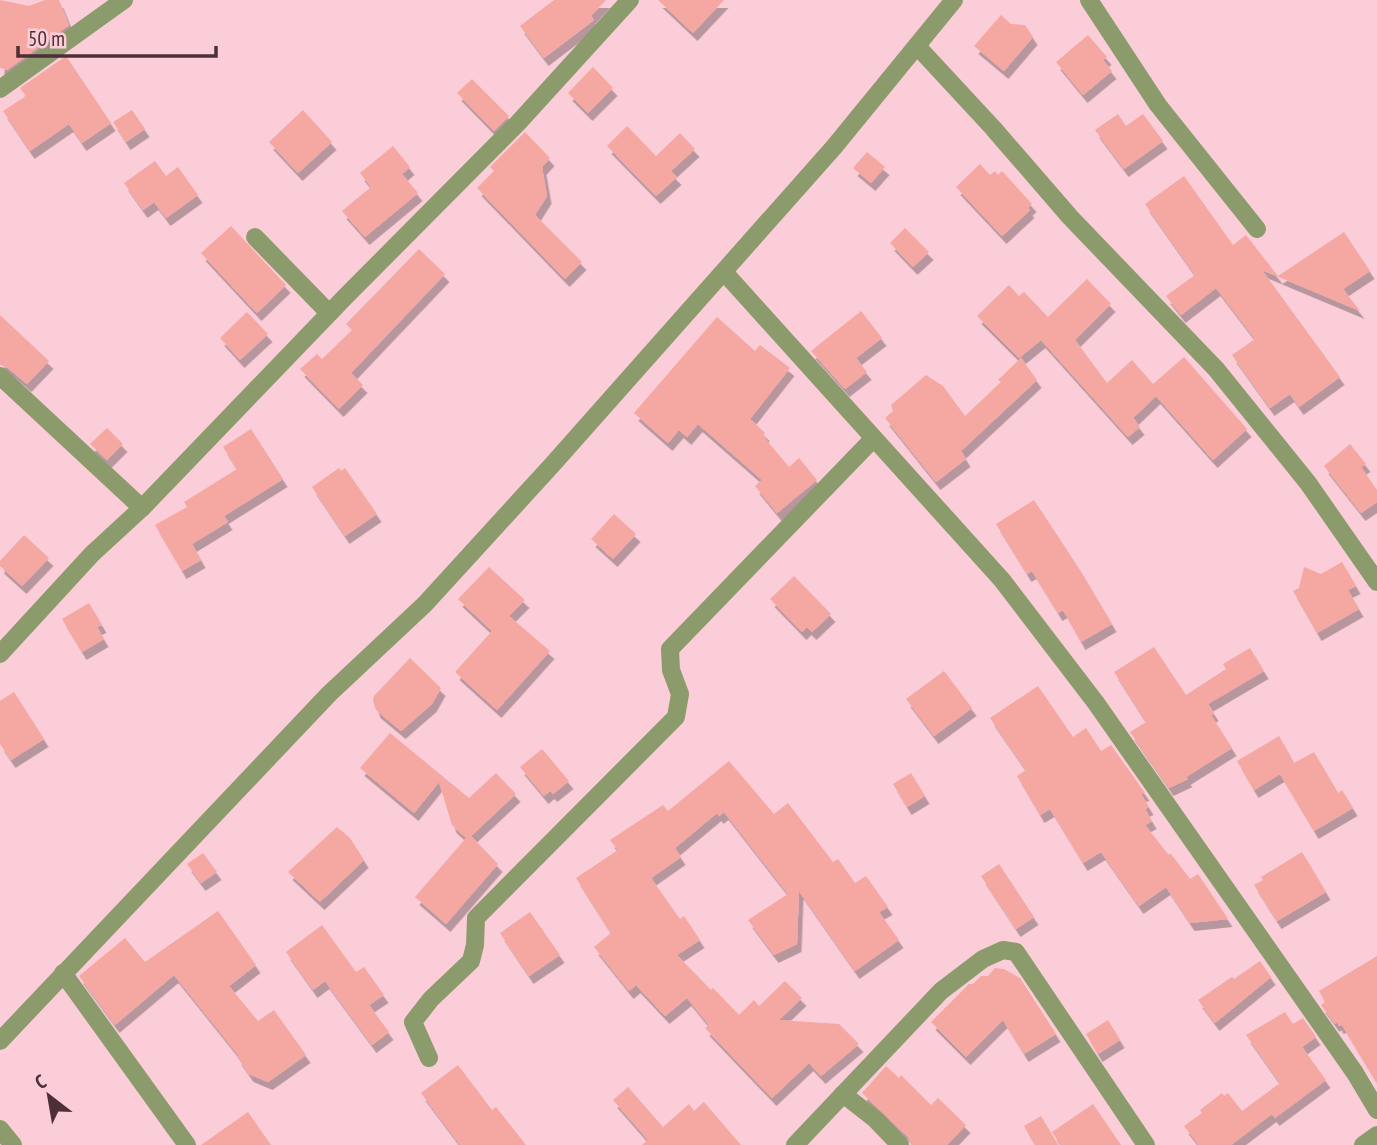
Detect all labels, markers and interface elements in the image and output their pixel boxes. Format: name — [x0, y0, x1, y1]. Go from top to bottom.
scale bar — [18, 14, 215, 58]
text: 50 m — [28, 25, 65, 52]
north arrow — [14, 1061, 84, 1131]
text: С — [30, 1069, 50, 1094]

